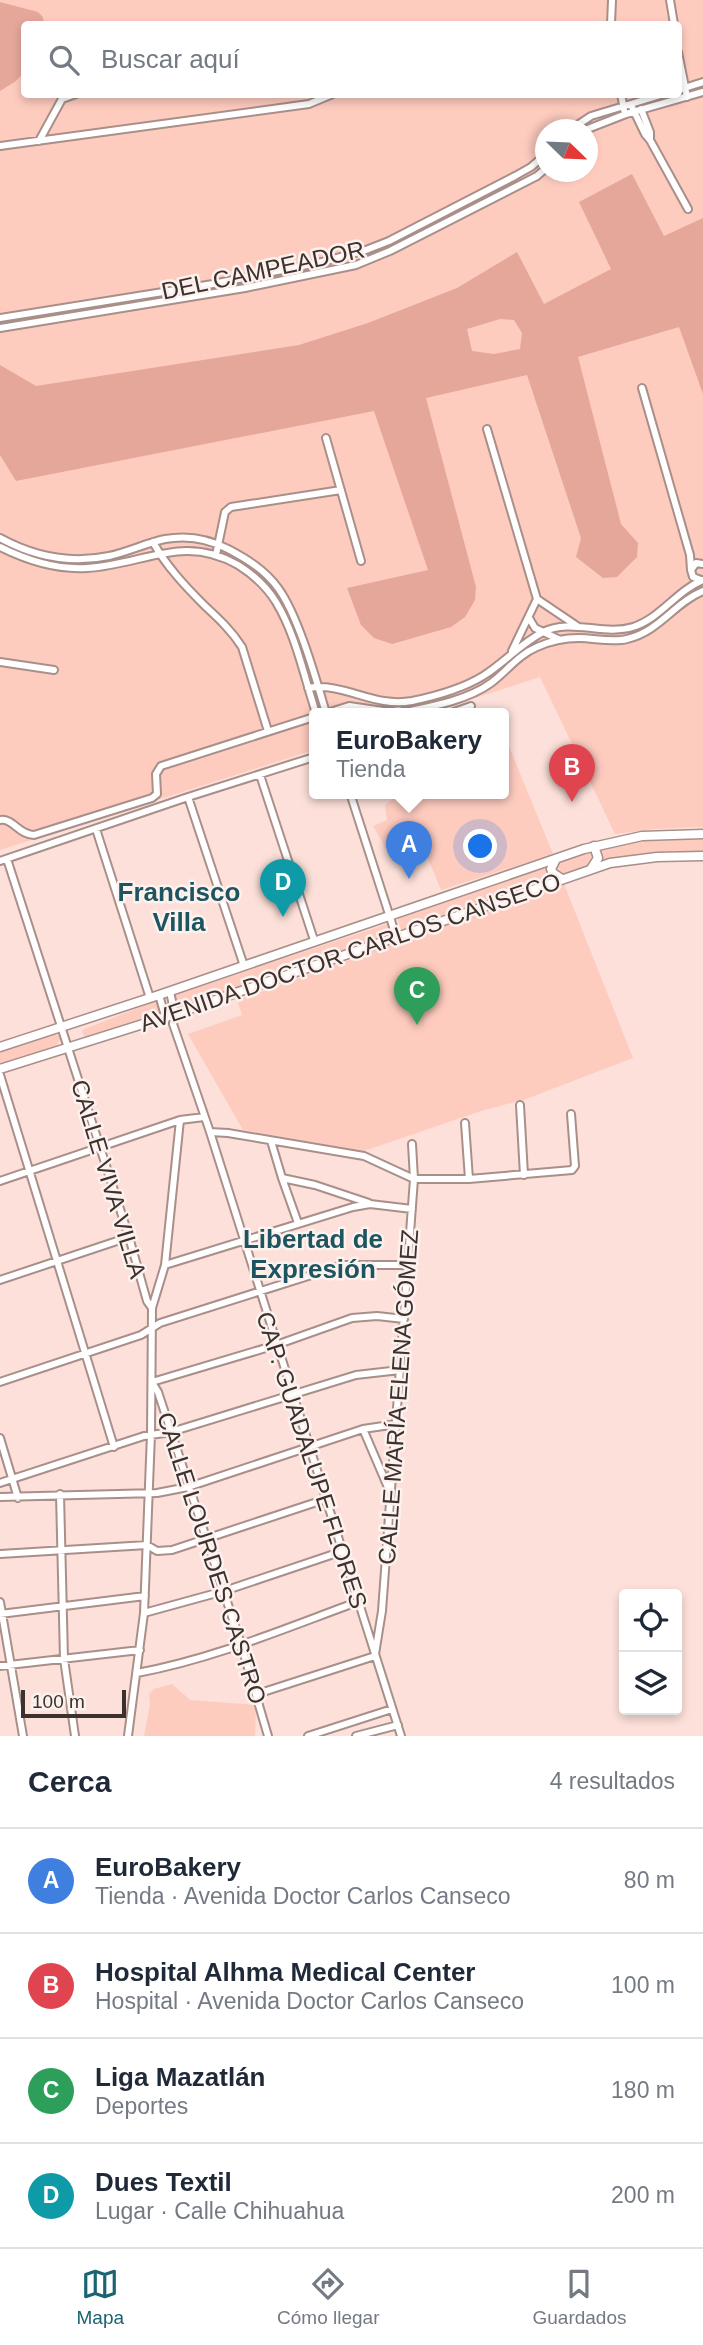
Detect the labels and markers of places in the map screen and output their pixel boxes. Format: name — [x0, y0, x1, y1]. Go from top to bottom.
pin: B — [549, 744, 595, 802]
pin: A — [386, 821, 432, 879]
pin: D — [260, 859, 306, 917]
pin: C — [394, 967, 440, 1025]

